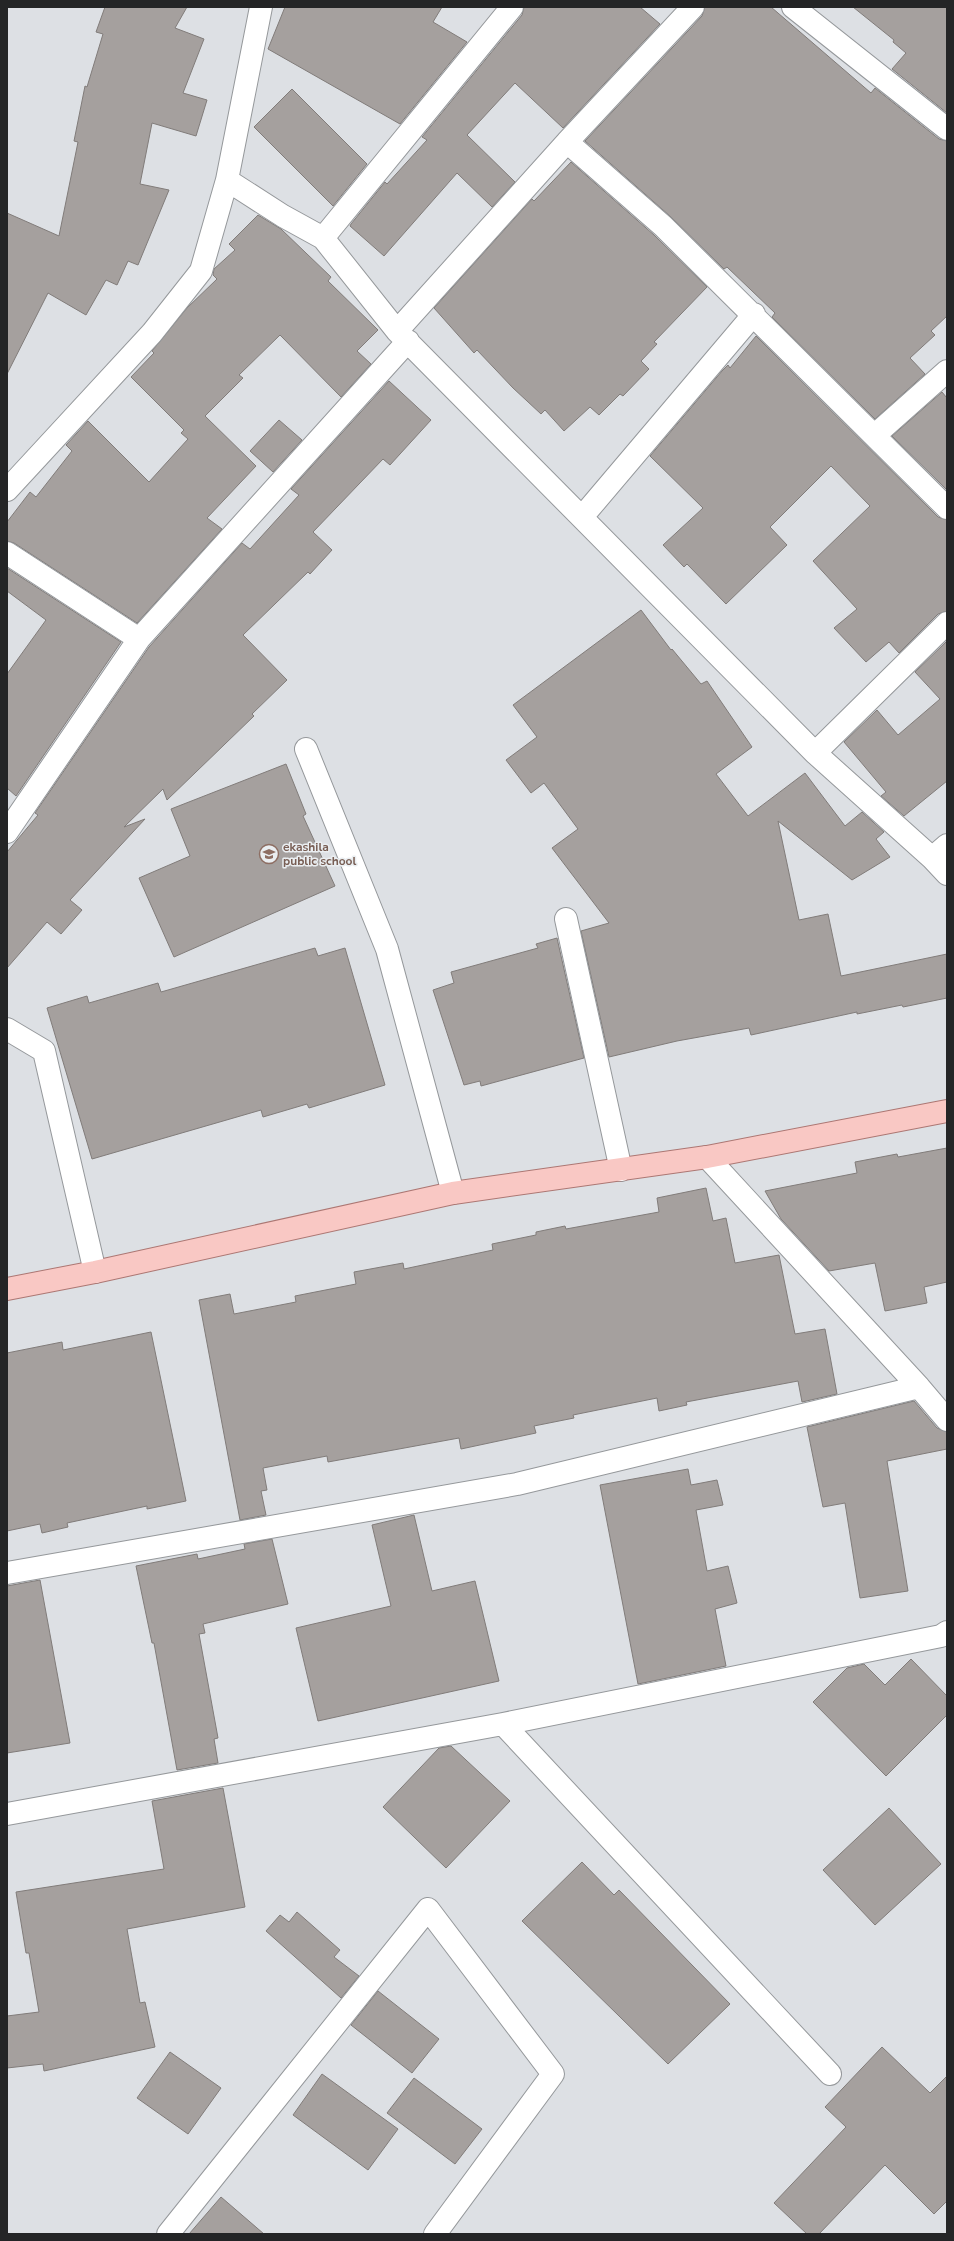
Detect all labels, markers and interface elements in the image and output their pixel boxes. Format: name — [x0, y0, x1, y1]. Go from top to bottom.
place label: ekashila public school — [283, 839, 357, 869]
school or university icon: ekashila public school — [258, 843, 280, 865]

